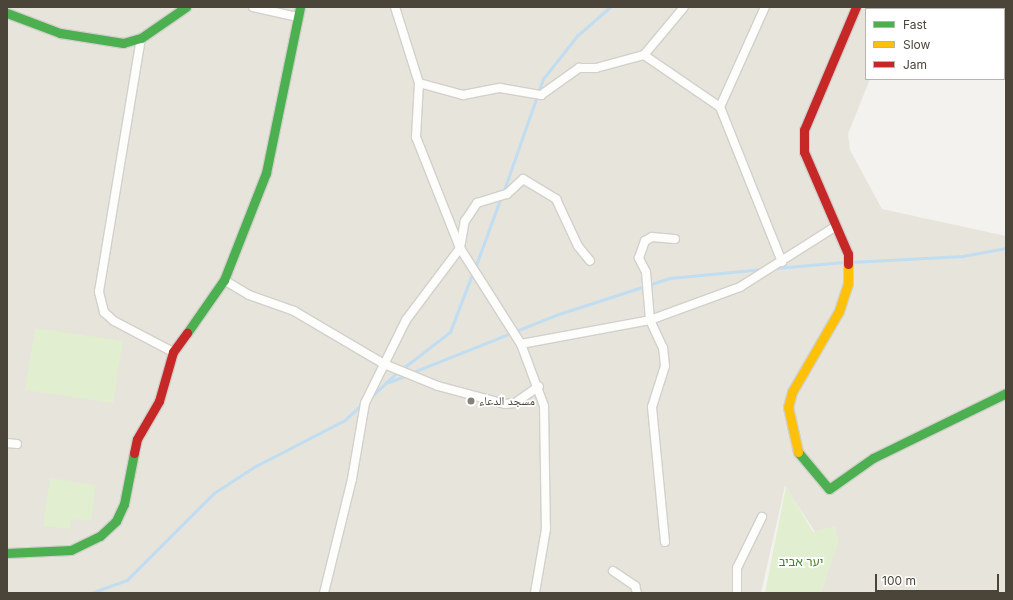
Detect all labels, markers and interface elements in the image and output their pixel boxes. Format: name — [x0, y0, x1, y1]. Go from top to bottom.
legend — [865, 8, 1005, 80]
text: Fast — [903, 17, 927, 32]
text: Slow — [903, 37, 930, 52]
text: Jam — [903, 57, 927, 72]
place label: مسجد الدعاء — [479, 394, 535, 408]
marker: مسجد الدعاء — [466, 396, 476, 406]
park label: יער אביב — [779, 555, 823, 569]
scale bar — [877, 566, 1001, 592]
text: 100 m — [882, 573, 916, 588]

